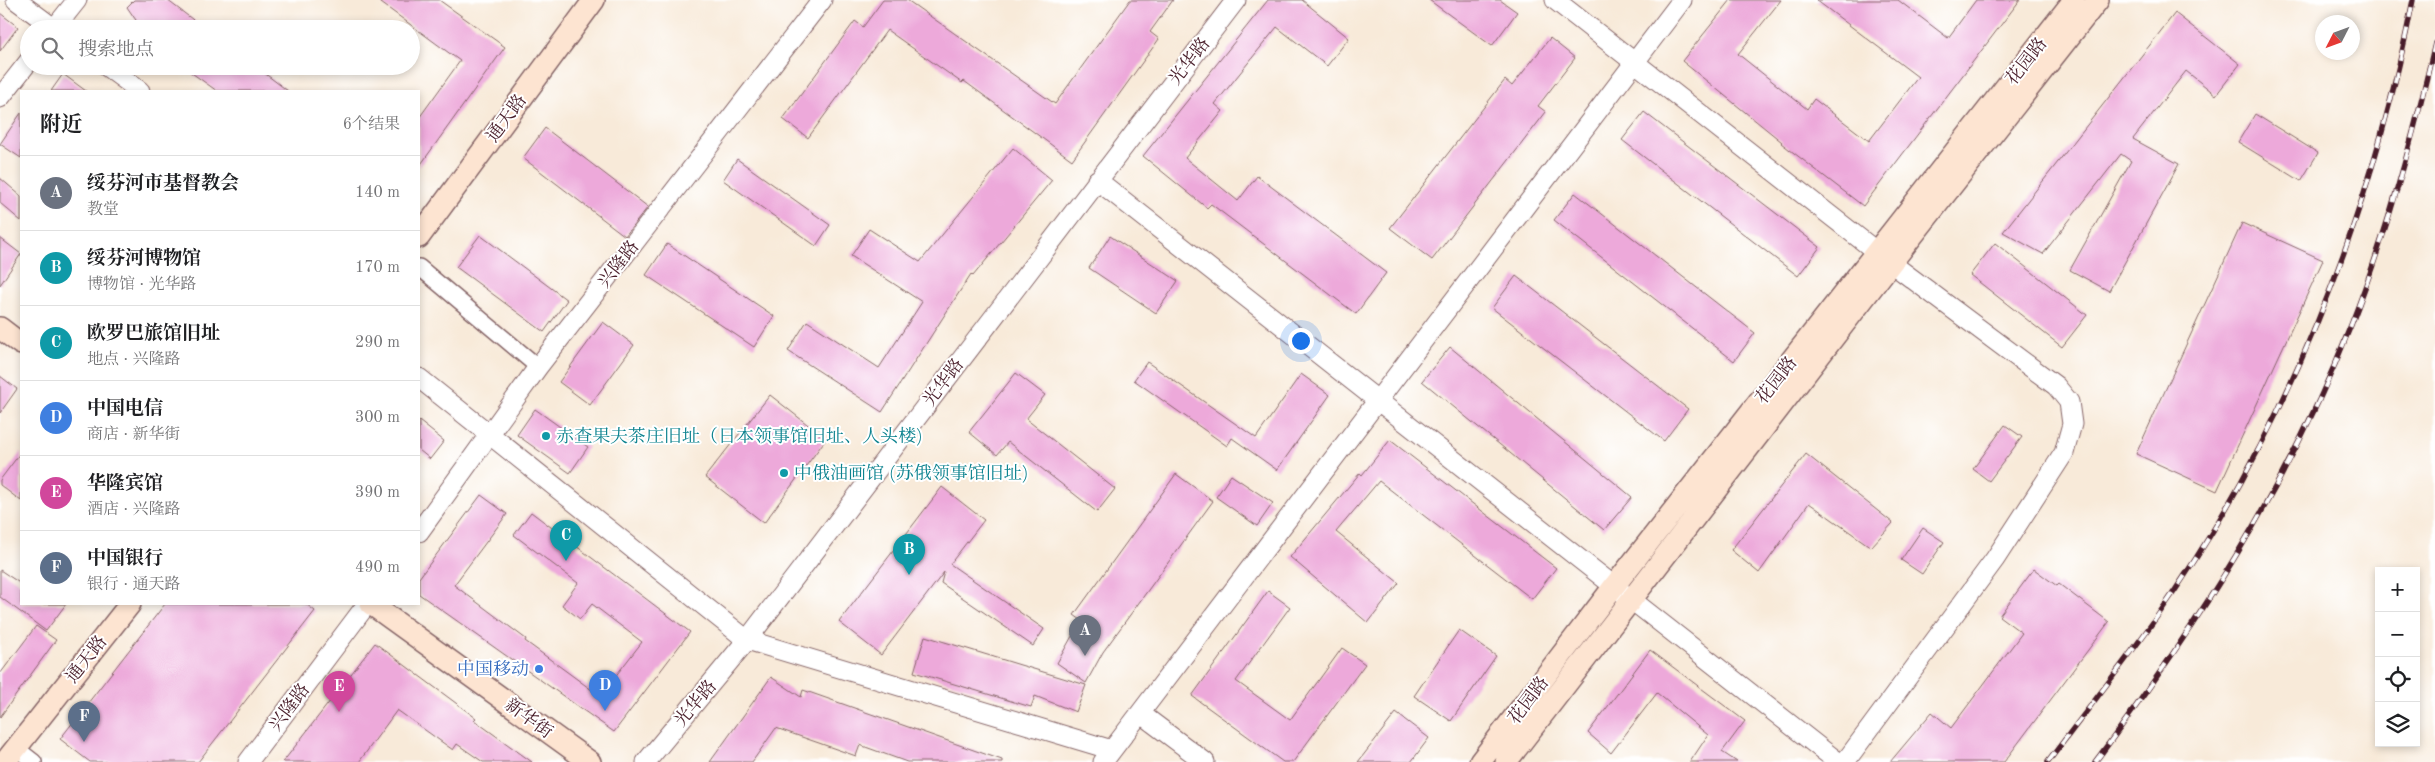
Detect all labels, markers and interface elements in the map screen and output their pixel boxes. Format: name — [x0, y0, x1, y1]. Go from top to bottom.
north arrow — [2315, 15, 2360, 60]
search box — [20, 20, 420, 75]
icon: search — [38, 34, 66, 62]
street label: 光华路 — [1164, 34, 1214, 88]
street label: 花园路 — [2001, 34, 2051, 88]
text: 搜索地点 — [78, 41, 154, 60]
street label: 通天路 — [482, 90, 530, 146]
text: 附近 — [40, 115, 82, 136]
text: 6个结果 — [343, 117, 400, 133]
text: 绥芬河市基督教会 — [87, 175, 239, 194]
text: A — [50, 185, 62, 201]
text: 140 m — [355, 185, 400, 201]
text: 教堂 — [87, 202, 119, 218]
street label: 兴隆路 — [593, 237, 643, 291]
text: 绥芬河博物馆 — [87, 250, 201, 269]
text: B — [50, 260, 62, 276]
text: 170 m — [355, 260, 400, 276]
text: 博物馆 · 光华路 — [87, 277, 196, 293]
text: 欧罗巴旅馆旧址 — [87, 325, 220, 344]
your location — [1288, 328, 1314, 354]
text: C — [51, 335, 61, 351]
text: 290 m — [355, 335, 400, 351]
text: 地点 · 兴隆路 — [87, 352, 180, 368]
street label: 花园路 — [1751, 353, 1801, 407]
street label: 光华路 — [919, 354, 967, 410]
text: 中国电信 — [87, 400, 163, 419]
text: D — [50, 410, 62, 426]
text: 300 m — [355, 410, 400, 426]
place label: 赤查果夫茶庄旧址（日本领事馆旧址、人头楼) — [556, 426, 923, 446]
text: 商店 · 新华街 — [87, 427, 180, 443]
marker: 赤查果夫茶庄旧址（日本领事馆旧址、人头楼) — [540, 430, 552, 442]
place label: 中俄油画馆 (苏俄领事馆旧址) — [794, 463, 1028, 483]
marker: 中俄油画馆 (苏俄领事馆旧址) — [778, 467, 790, 479]
text: 华隆宾馆 — [87, 475, 163, 494]
text: E — [50, 485, 62, 501]
text: 390 m — [355, 485, 400, 501]
text: 酒店 · 兴隆路 — [87, 502, 180, 518]
pin: C — [550, 520, 582, 561]
pin: B — [893, 534, 925, 575]
text: 中国银行 — [87, 550, 163, 569]
text: F — [51, 560, 61, 576]
text: 490 m — [355, 560, 400, 576]
map controls — [2375, 567, 2420, 747]
button: + — [2375, 567, 2420, 612]
text: 银行 · 通天路 — [87, 577, 180, 593]
button: − — [2375, 612, 2420, 657]
pin: A — [1069, 615, 1101, 656]
street label: 通天路 — [61, 632, 111, 686]
button: locate — [2375, 657, 2420, 702]
place label: 中国移动 — [457, 659, 529, 679]
marker: 中国移动 — [533, 663, 545, 675]
pin: D — [589, 670, 621, 711]
pin: E — [323, 671, 355, 712]
street label: 花园路 — [1504, 672, 1552, 728]
street label: 光华路 — [670, 676, 720, 730]
street label: 兴隆路 — [265, 679, 313, 735]
street label: 新华街 — [501, 694, 557, 742]
pin: F — [68, 701, 100, 742]
button: layers — [2375, 702, 2420, 747]

